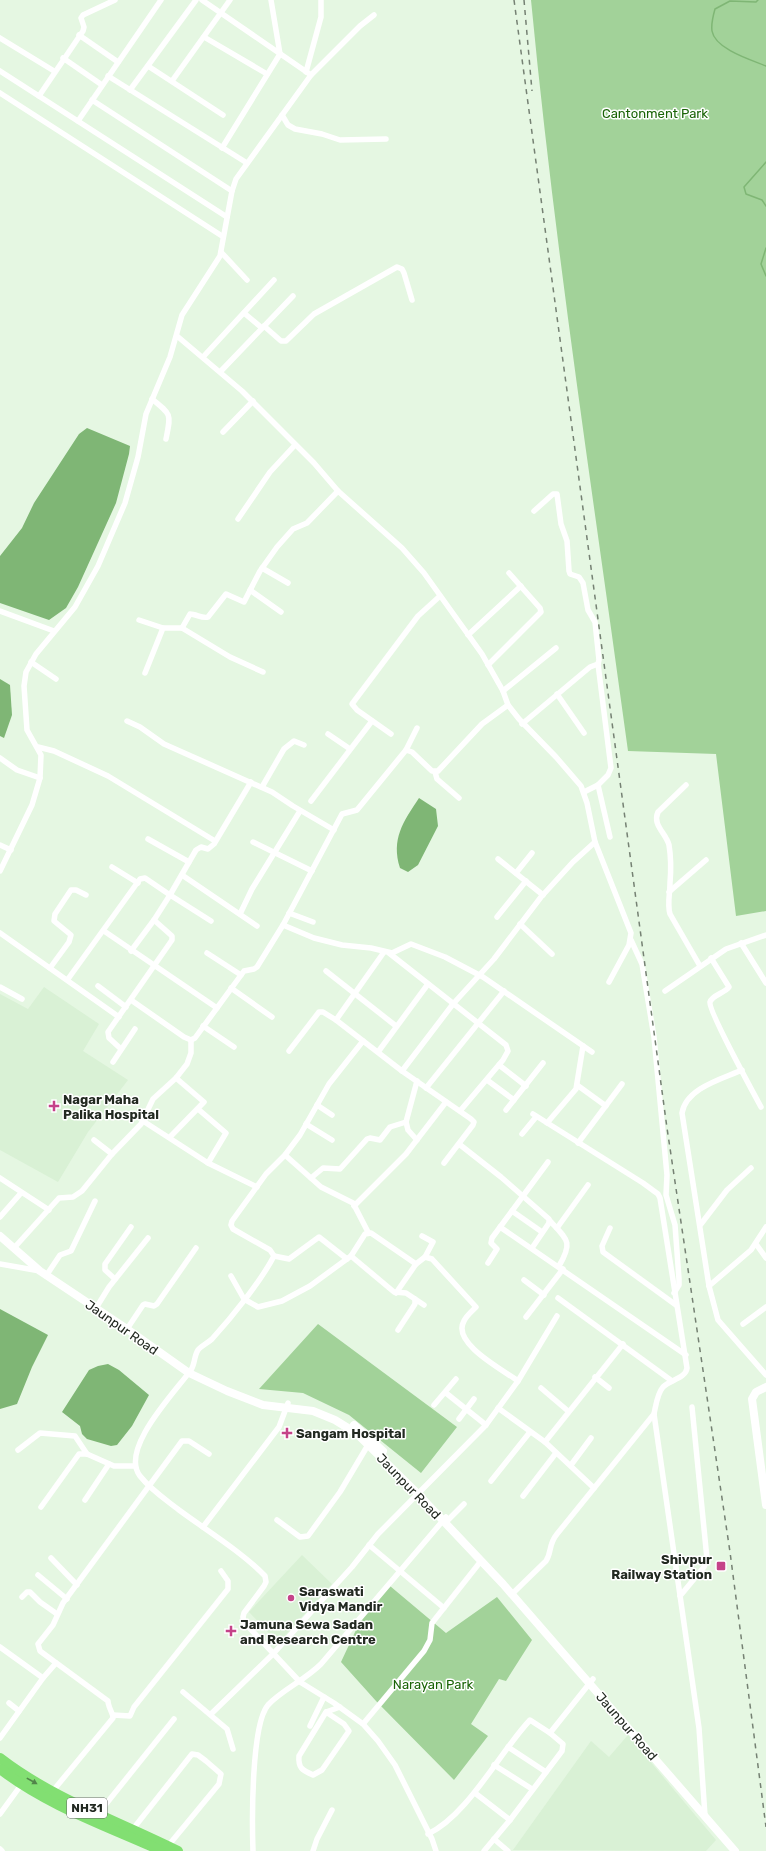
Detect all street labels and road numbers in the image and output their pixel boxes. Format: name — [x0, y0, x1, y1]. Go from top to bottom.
street label: Jaunpur Road — [82, 1297, 161, 1358]
street label: Jaunpur Road — [374, 1450, 444, 1522]
street label: Jaunpur Road — [593, 1689, 660, 1763]
road number: NH31 — [67, 1798, 107, 1818]

